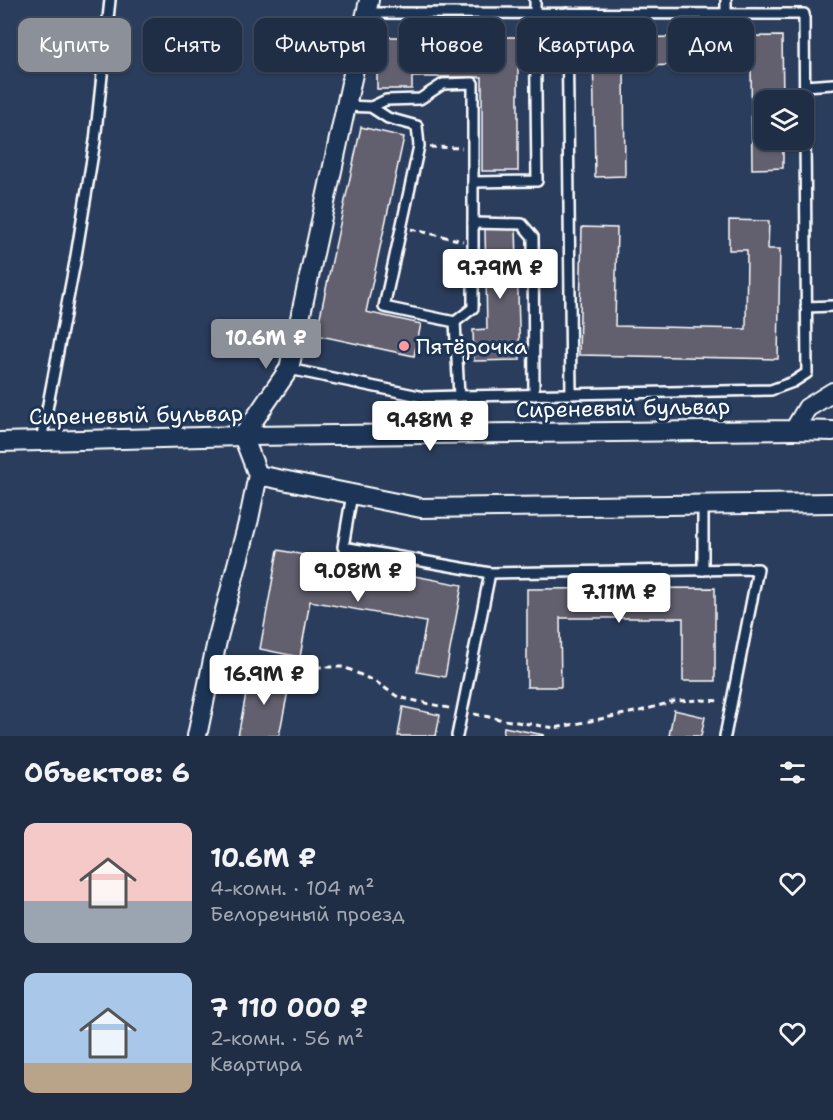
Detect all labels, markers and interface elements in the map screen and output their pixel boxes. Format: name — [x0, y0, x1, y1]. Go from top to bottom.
chip: Купить — [18, 18, 131, 72]
chip: Снять — [143, 18, 242, 72]
chip: Фильтры — [254, 18, 387, 72]
chip: Новое — [399, 18, 505, 72]
chip: Квартира — [517, 18, 656, 72]
chip: Дом — [668, 18, 754, 72]
map controls — [754, 90, 814, 150]
button: layers — [754, 90, 814, 150]
pin: 9.79M ₽ — [445, 249, 555, 300]
text: 9.79M ₽ — [457, 255, 543, 281]
pin: 10.6M ₽ — [211, 319, 321, 370]
text: 10.6M ₽ — [225, 325, 307, 351]
place label: Пятёрочка — [416, 332, 528, 361]
marker: Пятёрочка — [397, 339, 411, 353]
street label: Сиреневый бульвар — [516, 392, 730, 424]
street label: Сиреневый бульвар — [29, 399, 243, 431]
pin: 9.48M ₽ — [375, 401, 485, 452]
text: 9.48M ₽ — [386, 407, 474, 433]
pin: 9.08M ₽ — [303, 552, 413, 603]
text: 9.08M ₽ — [314, 558, 402, 584]
pin: 7.11M ₽ — [564, 573, 674, 624]
text: 7.11M ₽ — [581, 579, 657, 605]
pin: 16.9M ₽ — [209, 655, 319, 706]
text: 16.9M ₽ — [224, 661, 304, 687]
text: Объектов: 6 — [24, 755, 190, 790]
icon: filters — [776, 756, 809, 789]
text: 10.6M ₽ — [210, 840, 317, 875]
icon: home — [72, 847, 144, 919]
icon: heart — [776, 867, 809, 900]
text: 4-комн. · 104 m² — [210, 875, 374, 901]
text: Белоречный проезд — [210, 901, 405, 927]
text: 7 110 000 ₽ — [210, 990, 368, 1025]
icon: home — [72, 997, 144, 1069]
icon: heart — [776, 1017, 809, 1050]
text: 2-комн. · 56 m² — [210, 1025, 364, 1051]
text: Квартира — [210, 1051, 302, 1077]

